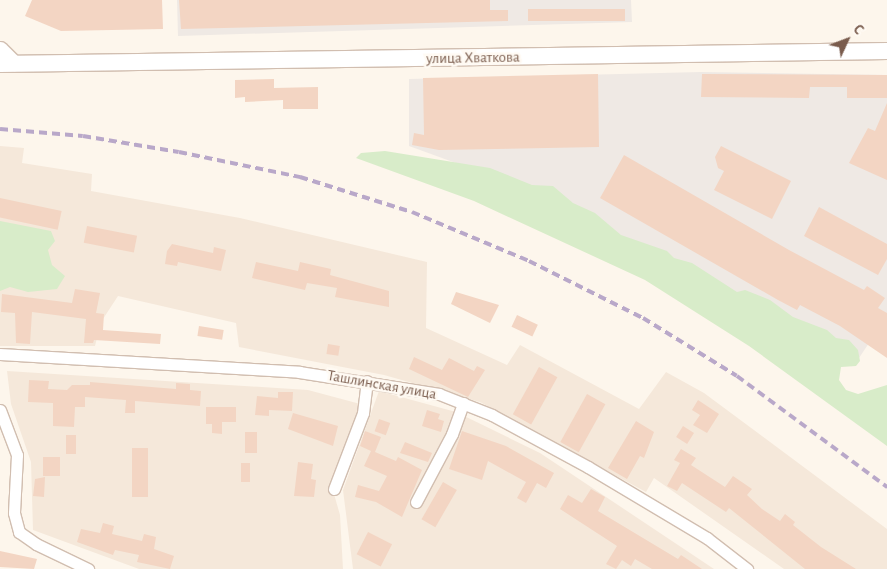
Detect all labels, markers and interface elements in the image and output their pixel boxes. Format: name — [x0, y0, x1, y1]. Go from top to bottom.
north arrow — [822, 15, 872, 65]
text: С — [850, 22, 866, 37]
street label: улица Хваткова — [426, 48, 520, 68]
street label: Ташлинская улица — [326, 367, 438, 403]

